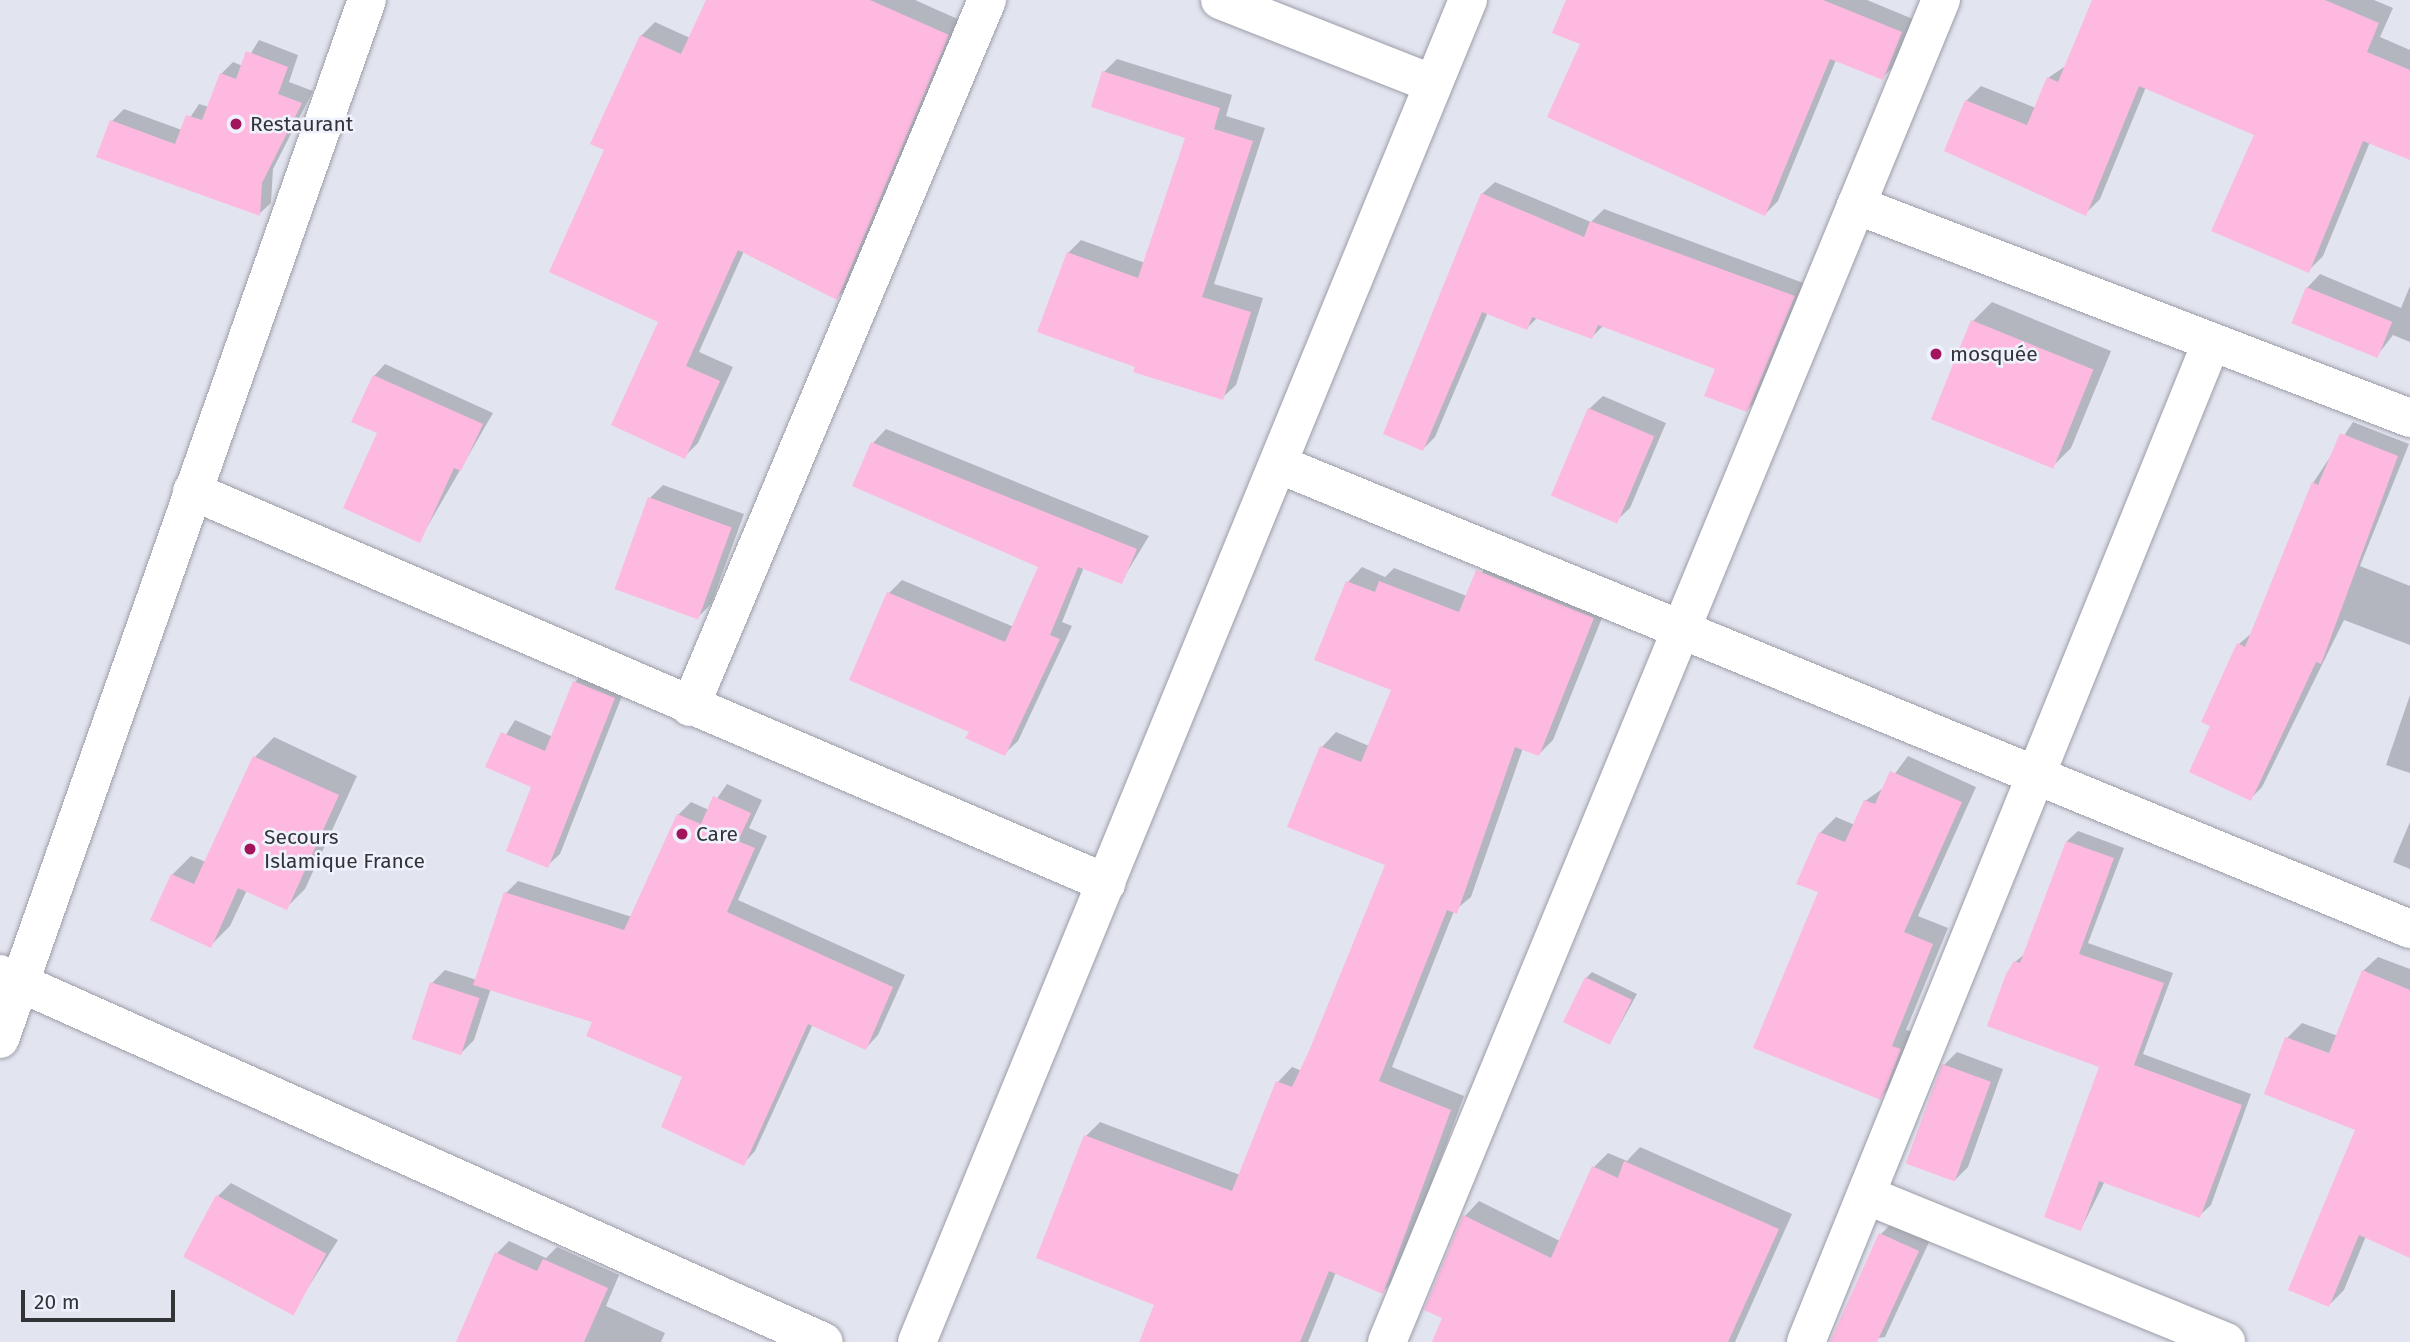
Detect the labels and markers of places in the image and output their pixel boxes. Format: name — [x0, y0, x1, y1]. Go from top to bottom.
place label: Restaurant — [250, 111, 353, 137]
marker: Restaurant — [228, 116, 244, 132]
place label: mosquée — [1950, 341, 2038, 367]
marker: mosquée — [1928, 346, 1944, 362]
place label: Care — [696, 821, 738, 847]
place label: Secours Islamique France — [264, 824, 425, 874]
marker: Care — [674, 826, 690, 842]
marker: Secours Islamique France — [242, 841, 258, 857]

